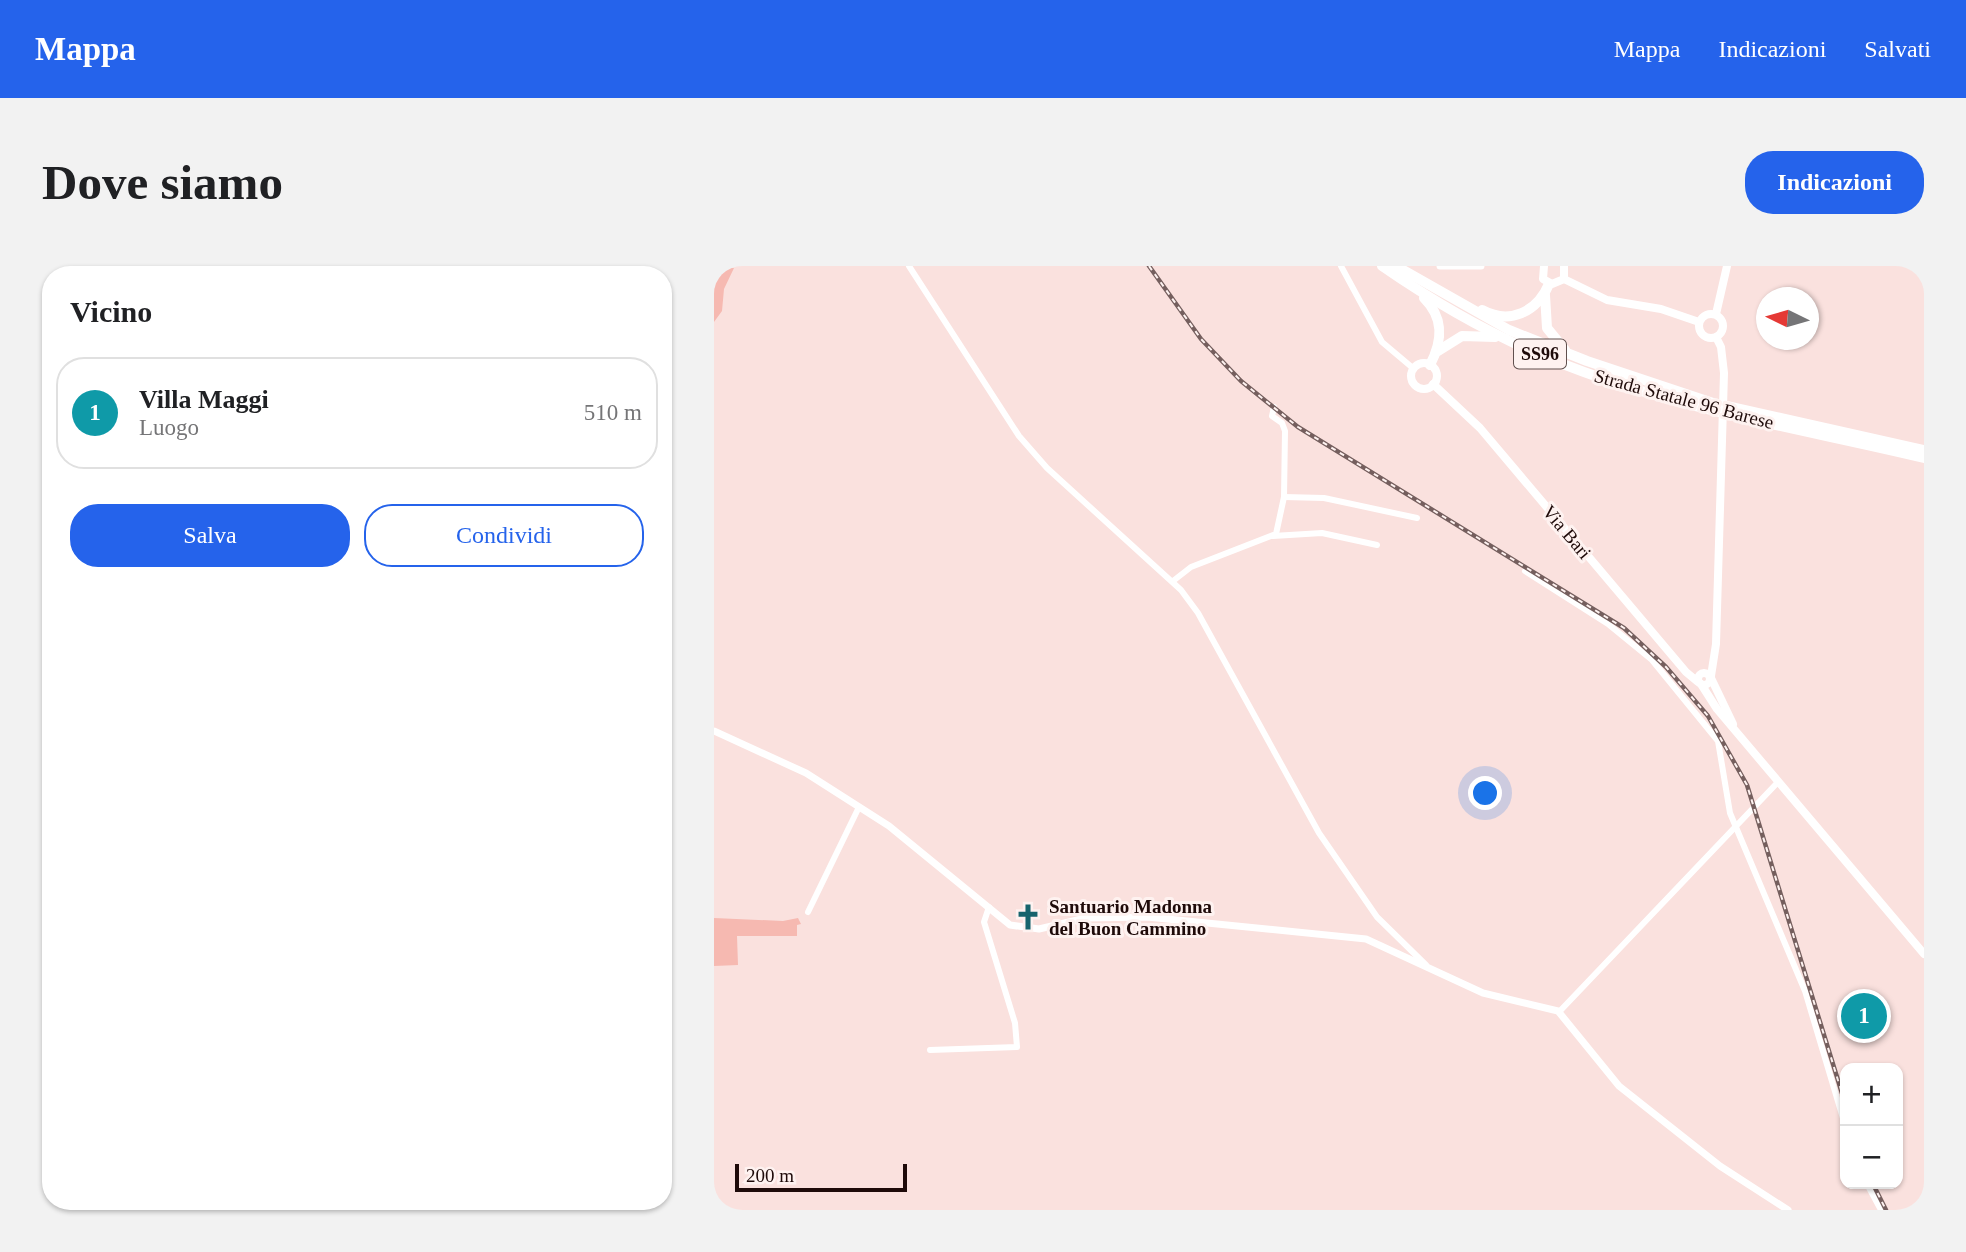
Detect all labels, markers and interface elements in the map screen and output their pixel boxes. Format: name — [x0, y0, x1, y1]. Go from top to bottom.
text: Mappa — [35, 31, 136, 67]
text: Mappa — [1614, 36, 1680, 62]
text: Indicazioni — [1718, 36, 1826, 62]
text: Salvati — [1864, 36, 1931, 62]
button: Indicazioni — [1745, 151, 1924, 214]
text: Dove siamo — [42, 155, 283, 210]
north arrow — [1756, 287, 1819, 350]
text: Vicino — [70, 295, 152, 328]
road number: SS96 — [1514, 340, 1566, 368]
street label: Strada Statale 96 Barese — [1592, 365, 1776, 433]
text: Villa Maggi — [139, 385, 269, 414]
text: 1 — [89, 400, 101, 425]
text: 510 m — [584, 400, 642, 425]
text: Luogo — [139, 415, 199, 440]
street label: Via Bari — [1538, 501, 1596, 563]
button: Salva — [70, 504, 350, 567]
button: Condividi — [364, 504, 644, 567]
your location — [1468, 776, 1502, 810]
place label: Santuario Madonna del Buon Cammino — [1049, 896, 1213, 939]
church icon: Santuario Madonna del Buon Cammino — [1013, 902, 1043, 932]
pin: 1 — [1841, 990, 1887, 1042]
map controls — [1840, 1063, 1903, 1189]
button: + — [1840, 1063, 1903, 1126]
button: − — [1840, 1126, 1903, 1189]
scale bar — [735, 1161, 906, 1193]
text: 200 m — [746, 1165, 794, 1186]

